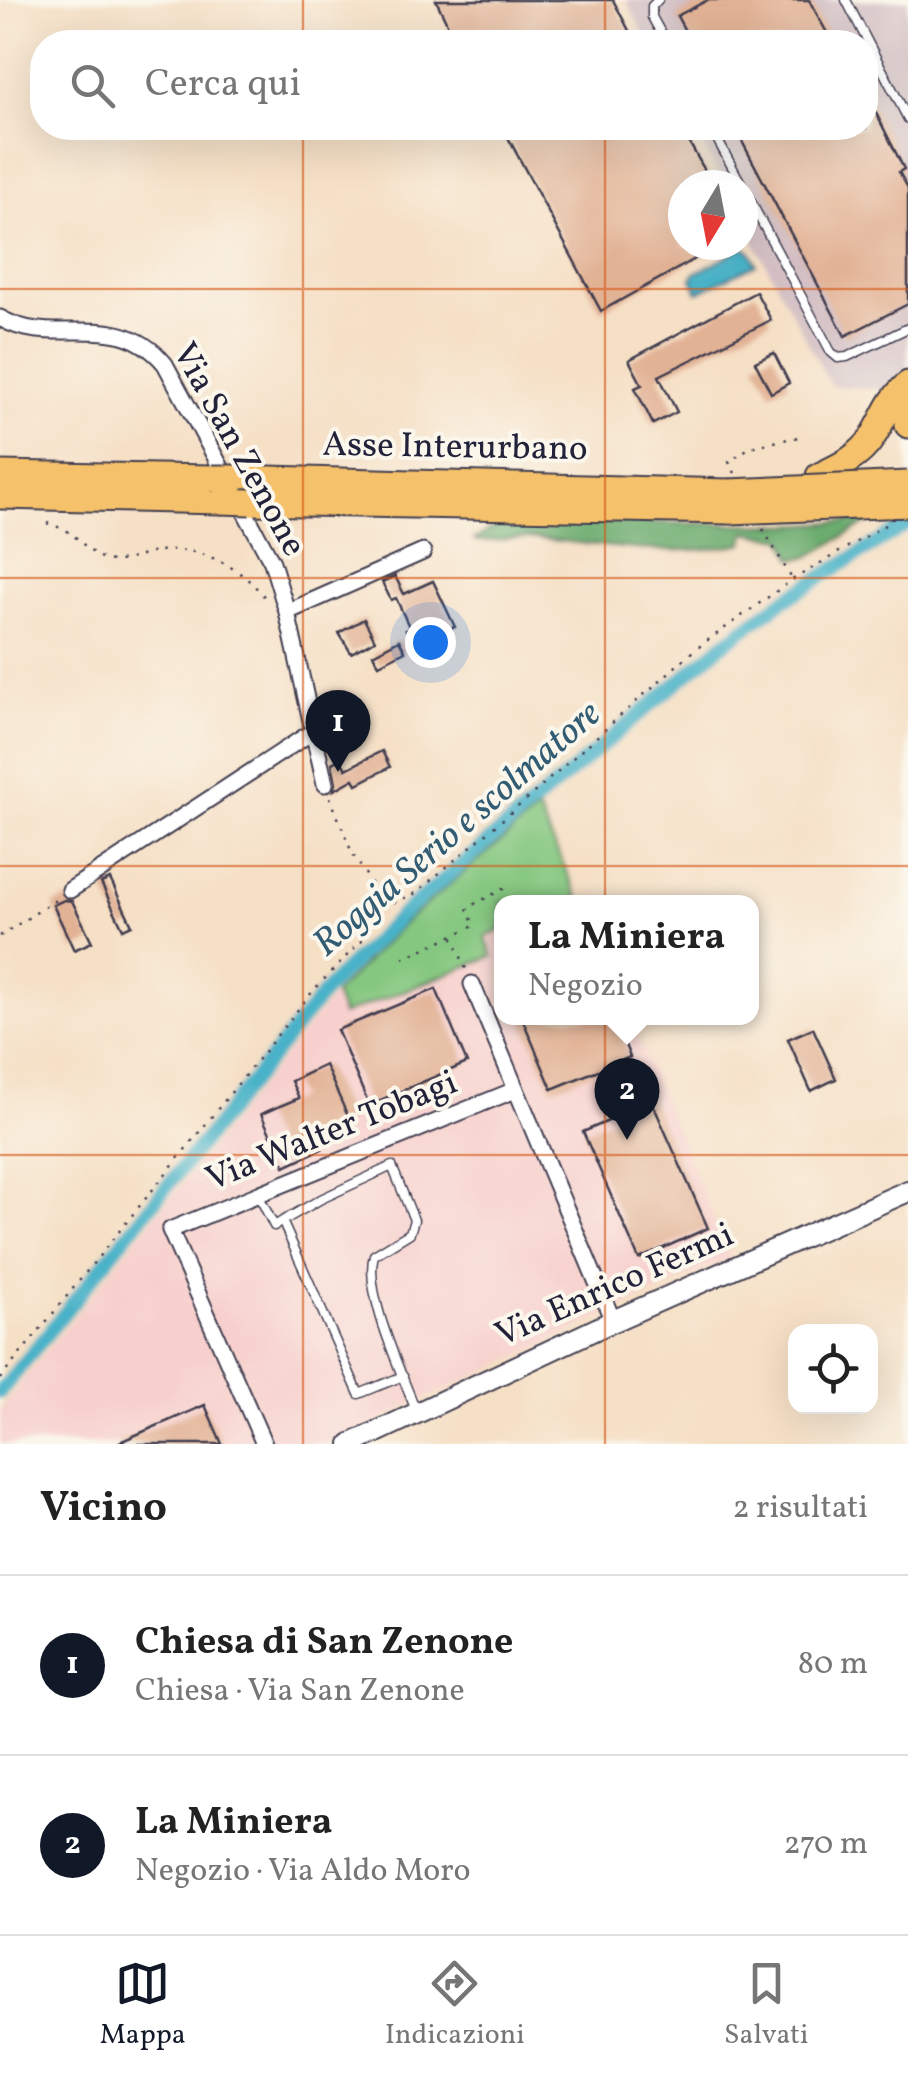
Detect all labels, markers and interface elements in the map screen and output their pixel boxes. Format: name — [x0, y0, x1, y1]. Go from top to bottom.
search box — [30, 30, 878, 140]
icon: search — [65, 58, 120, 113]
text: Cerca qui — [145, 59, 301, 112]
north arrow — [668, 170, 758, 260]
street label: Via San Zenone — [159, 334, 317, 566]
street label: Asse Interurbano — [322, 422, 588, 474]
your location — [405, 617, 456, 668]
water label: Roggia Serio e scolmatore — [302, 690, 614, 970]
pin: 1 — [306, 690, 370, 772]
popup — [494, 895, 759, 1025]
text: La Miniera — [528, 912, 725, 965]
text: Negozio — [528, 965, 643, 1009]
pin: 2 — [594, 1058, 660, 1140]
street label: Via Walter Tobagi — [199, 1060, 465, 1204]
street label: Via Enrico Fermi — [488, 1212, 742, 1360]
map controls — [788, 1324, 878, 1414]
button: locate — [788, 1324, 878, 1414]
text: Vicino — [40, 1480, 167, 1539]
text: 2 risultati — [733, 1487, 868, 1531]
text: Chiesa di San Zenone — [135, 1617, 513, 1670]
text: 1 — [66, 1643, 79, 1687]
text: 80 m — [798, 1643, 868, 1687]
text: Chiesa · Via San Zenone — [135, 1670, 465, 1714]
text: La Miniera — [135, 1797, 332, 1850]
text: 2 — [64, 1823, 81, 1867]
text: 270 m — [783, 1823, 868, 1867]
text: Negozio · Via Aldo Moro — [135, 1850, 471, 1894]
tab: Mappa — [100, 1956, 186, 2055]
tab: Indicazioni — [385, 1956, 525, 2055]
tab: Salvati — [724, 1956, 808, 2055]

